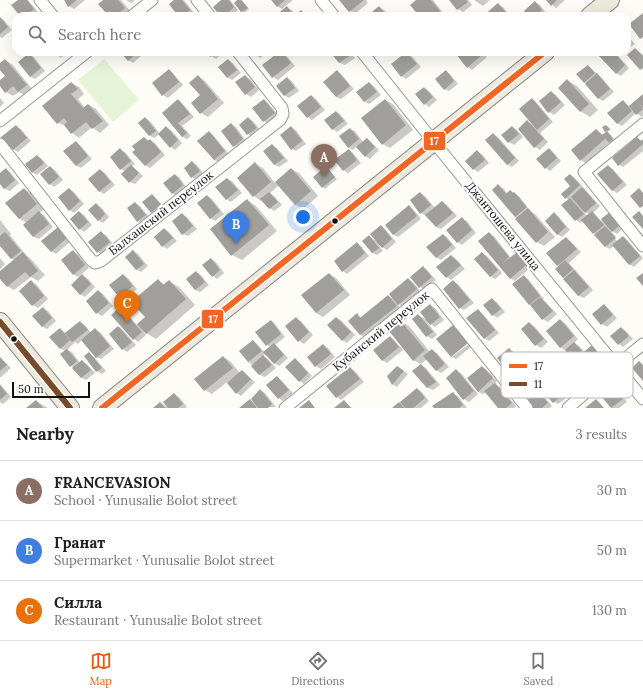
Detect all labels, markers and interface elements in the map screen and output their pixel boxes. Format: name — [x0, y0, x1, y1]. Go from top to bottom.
search box — [12, 12, 631, 56]
icon: search — [26, 23, 48, 45]
text: Search here — [58, 25, 141, 44]
line badge: 17 — [423, 131, 446, 151]
text: 17 — [429, 134, 439, 148]
pin: A — [311, 144, 337, 177]
street label: Балхашский переулок — [105, 167, 216, 258]
street label: Джантошева улица — [463, 178, 544, 273]
your location — [293, 207, 313, 227]
pin: B — [223, 211, 249, 244]
unlabelled marker — [330, 216, 340, 226]
street label: Кубанский переулок — [329, 287, 432, 374]
pin: C — [114, 290, 140, 323]
line badge: 17 — [201, 309, 224, 329]
text: 17 — [208, 312, 218, 326]
unlabelled marker — [9, 334, 19, 344]
legend — [501, 352, 633, 398]
text: 17 — [534, 359, 543, 373]
text: 11 — [534, 377, 542, 391]
scale bar — [12, 380, 90, 399]
text: 50 m — [18, 382, 44, 396]
text: Nearby — [16, 423, 74, 445]
text: 3 results — [575, 426, 627, 443]
text: FRANCEVASION — [54, 473, 171, 492]
text: A — [25, 482, 33, 499]
text: 30 m — [597, 482, 627, 499]
text: School · Yunusalie Bolot street — [54, 492, 237, 509]
text: Гранат — [54, 533, 105, 552]
text: B — [25, 542, 33, 559]
text: 50 m — [597, 542, 627, 559]
text: Supermarket · Yunusalie Bolot street — [54, 552, 275, 569]
text: Силла — [54, 593, 102, 612]
text: C — [25, 602, 33, 619]
text: 130 m — [592, 602, 627, 619]
text: Restaurant · Yunusalie Bolot street — [54, 612, 262, 629]
tab: Map — [90, 650, 112, 688]
tab: Directions — [291, 650, 344, 688]
tab: Saved — [524, 650, 553, 688]

